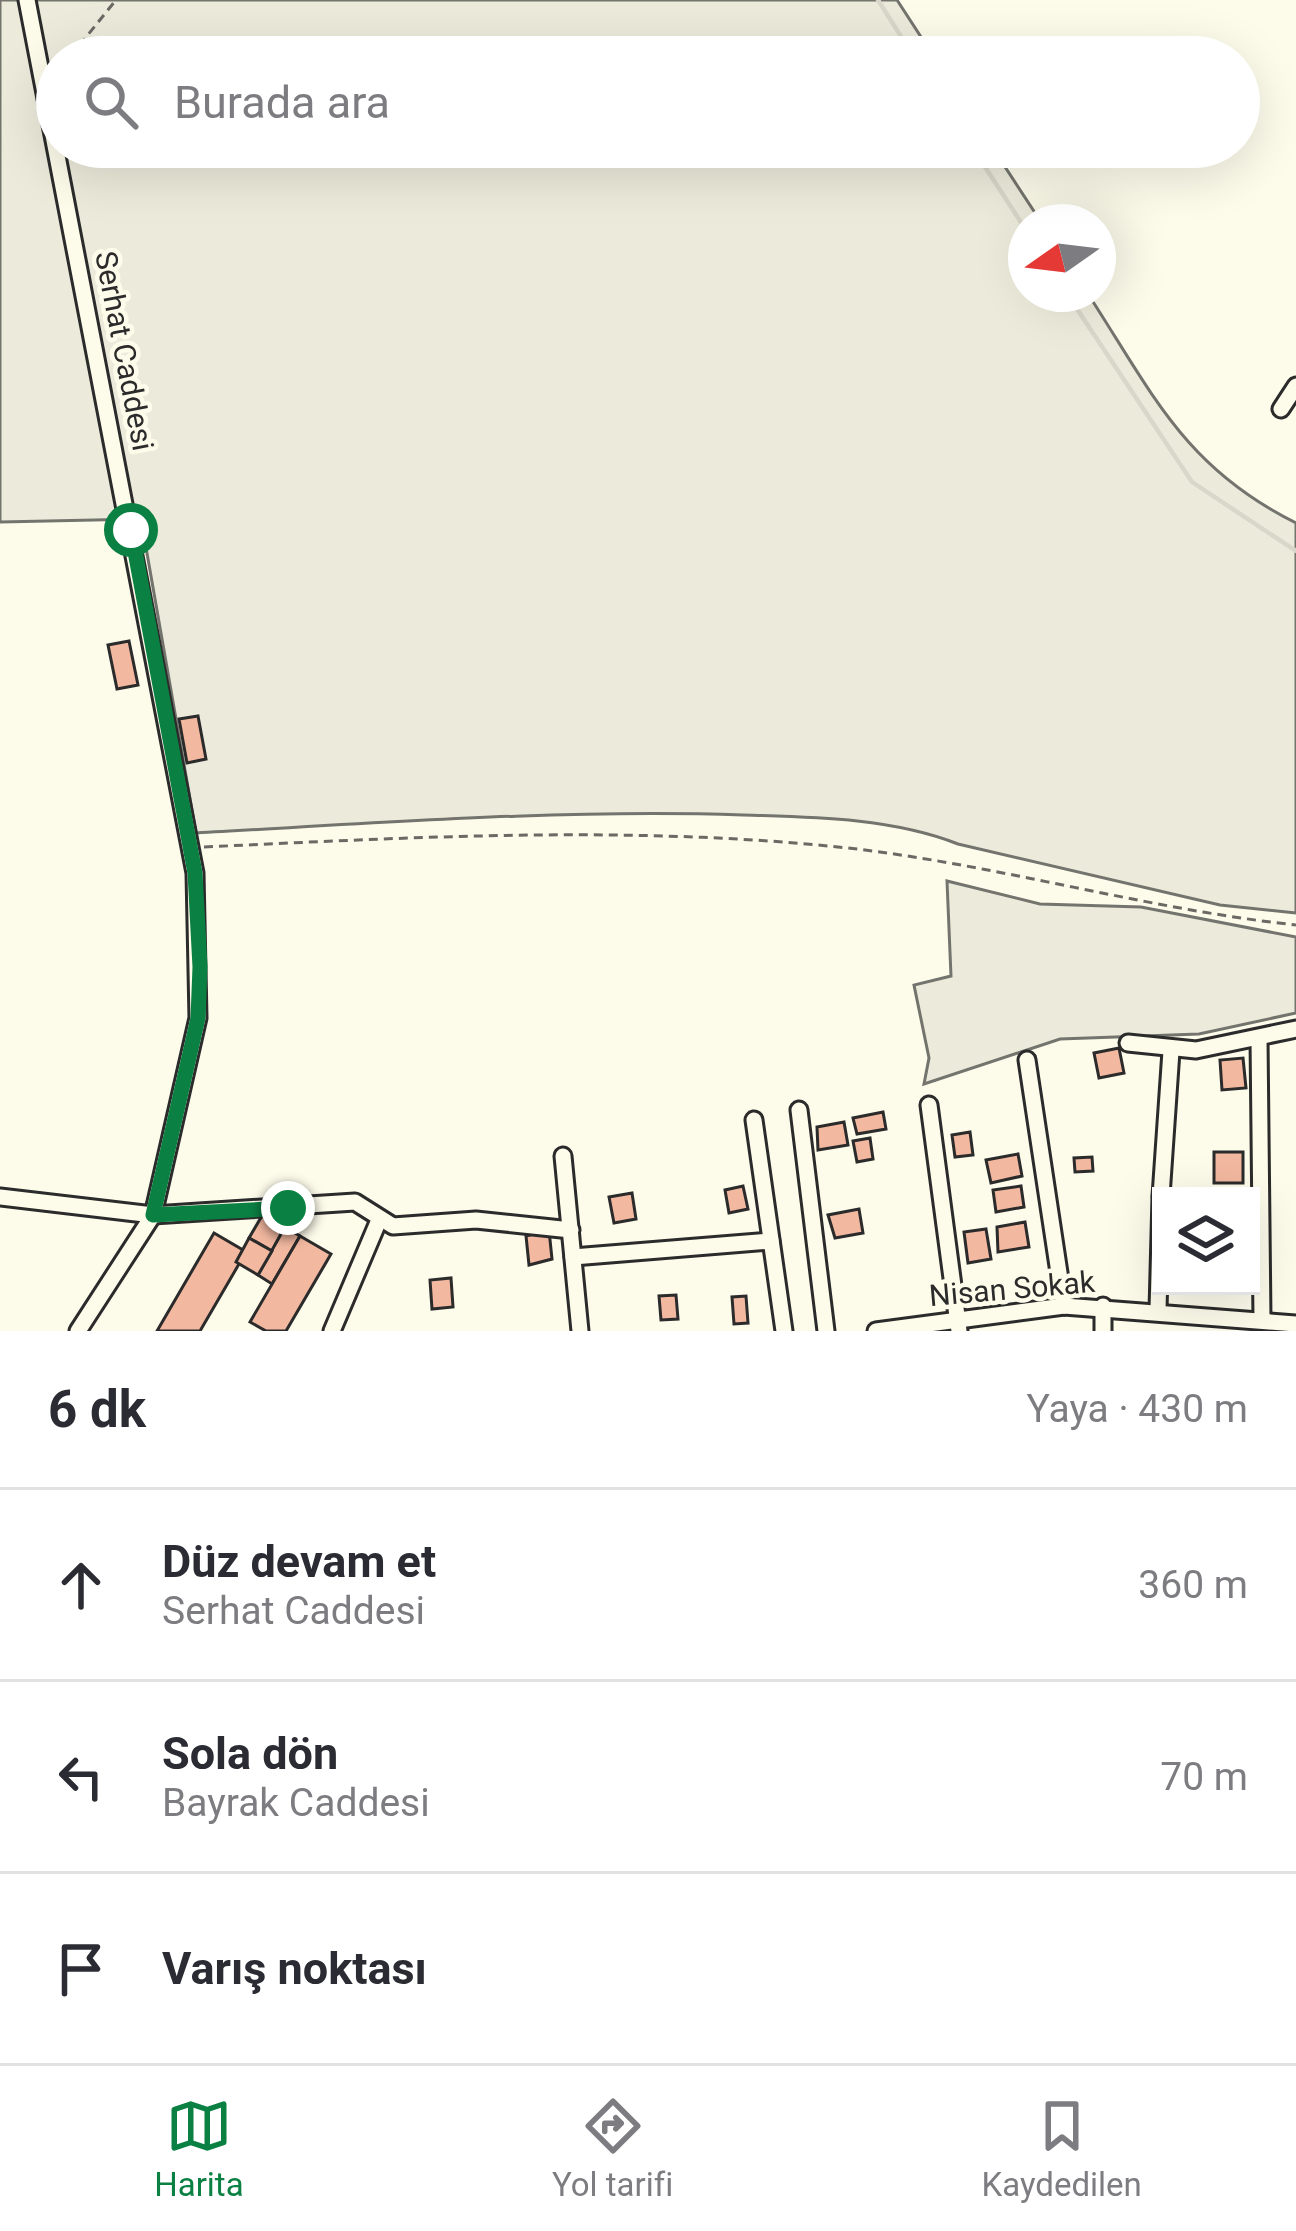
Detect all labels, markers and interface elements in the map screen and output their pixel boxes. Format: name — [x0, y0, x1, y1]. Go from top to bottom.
search box — [36, 36, 1260, 168]
icon: search — [78, 69, 144, 135]
text: Burada ara — [174, 76, 390, 129]
north arrow — [1008, 204, 1116, 312]
street label: Serhat Caddesi — [88, 248, 161, 454]
route start — [104, 503, 158, 557]
route end — [261, 1181, 315, 1235]
map controls — [1152, 1187, 1260, 1295]
button: layers — [1152, 1187, 1260, 1295]
street label: Nisan Sokak — [928, 1264, 1097, 1313]
text: 6 dk — [48, 1380, 146, 1439]
text: Yaya · 430 m — [1026, 1386, 1248, 1432]
text: Düz devam et — [162, 1535, 436, 1588]
icon: ahead — [48, 1552, 114, 1618]
text: 360 m — [1138, 1562, 1248, 1608]
text: Serhat Caddesi — [162, 1588, 425, 1634]
text: Sola dön — [162, 1727, 338, 1780]
icon: left — [48, 1744, 114, 1810]
text: 70 m — [1160, 1754, 1248, 1800]
text: Bayrak Caddesi — [162, 1780, 430, 1826]
icon: arrive — [48, 1936, 114, 2002]
text: Varış noktası — [162, 1942, 427, 1995]
tab: Harita — [154, 2093, 244, 2204]
tab: Yol tarifi — [552, 2093, 673, 2204]
tab: Kaydedilen — [982, 2093, 1142, 2204]

